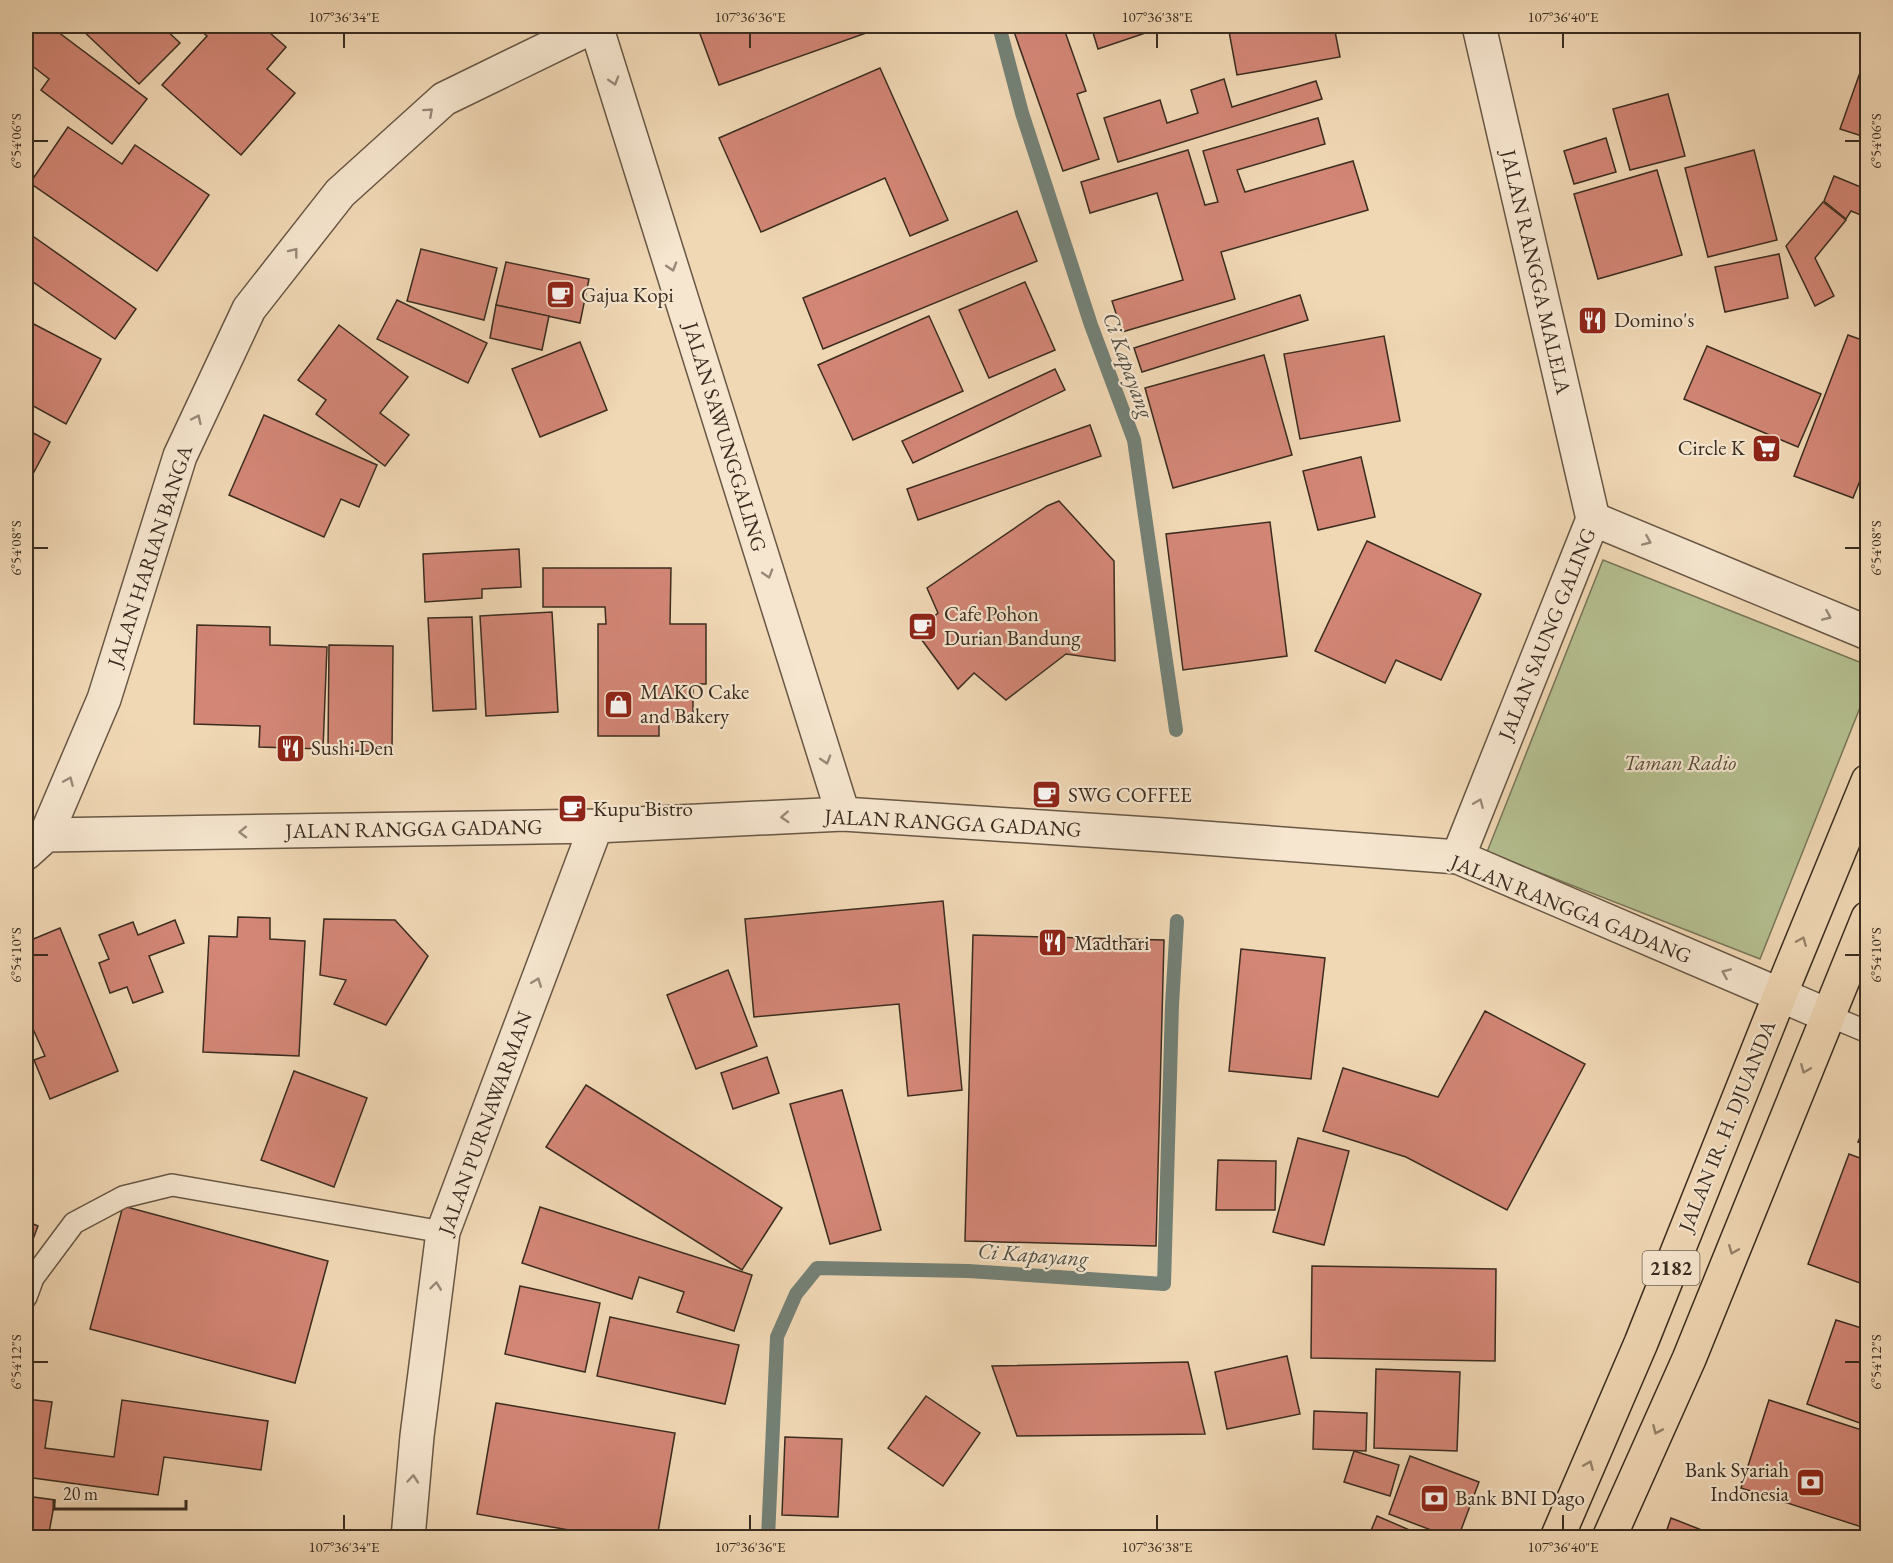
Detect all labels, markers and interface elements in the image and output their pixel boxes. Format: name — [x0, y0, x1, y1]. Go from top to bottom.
text: 107°36'34"E — [308, 7, 380, 26]
text: 107°36'36"E — [714, 7, 786, 26]
text: 107°36'38"E — [1121, 7, 1193, 26]
text: 107°36'40"E — [1527, 7, 1599, 26]
one-way arrow — [606, 75, 619, 86]
one-way arrow — [422, 108, 433, 119]
text: 6°54'06"S — [6, 113, 25, 169]
text: 6°54'06"S — [1866, 113, 1885, 169]
street label: JALAN RANGGA MALELA — [1495, 145, 1578, 397]
one-way arrow — [286, 247, 297, 258]
one-way arrow — [665, 261, 677, 272]
cafe icon: Gajua Kopi — [544, 279, 576, 311]
place label: Gajua Kopi — [581, 281, 674, 308]
restaurant icon: Domino's — [1577, 304, 1609, 336]
place label: Domino's — [1614, 306, 1694, 333]
water label: Ci Kapayang — [1096, 308, 1161, 423]
street label: JALAN SAWUNGGALING — [677, 317, 773, 555]
one-way arrow — [189, 415, 201, 426]
supermarket icon: Circle K — [1750, 432, 1782, 464]
place label: Circle K — [1678, 434, 1746, 461]
street label: JALAN HARIAN BANGA — [100, 441, 198, 672]
text: 6°54'08"S — [6, 520, 25, 576]
text: 6°54'08"S — [1866, 520, 1885, 576]
street label: JALAN SAUNG GALING — [1491, 524, 1601, 746]
one-way arrow — [1641, 534, 1652, 546]
one-way arrow — [761, 568, 773, 579]
place label: Cafe Pohon Durian Bandung — [944, 600, 1081, 651]
one-way arrow — [1821, 609, 1832, 621]
cafe icon: Cafe Pohon Durian Bandung — [907, 610, 939, 642]
place label: MAKO Cake and Bakery — [640, 678, 749, 729]
shop icon: MAKO Cake and Bakery — [603, 688, 635, 720]
restaurant icon: Sushi Den — [274, 732, 306, 764]
place label: Sushi Den — [311, 734, 394, 761]
park label: Taman Radio — [1624, 749, 1736, 776]
one-way arrow — [819, 754, 831, 765]
one-way arrow — [62, 776, 74, 787]
cafe icon: SWG COFFEE — [1031, 779, 1063, 811]
place label: SWG COFFEE — [1068, 781, 1192, 808]
cafe icon: Kupu Bistro — [556, 793, 588, 825]
place label: Kupu Bistro — [593, 795, 693, 822]
one-way arrow — [1472, 798, 1484, 809]
street label: JALAN RANGGA GADANG — [822, 802, 1082, 843]
one-way arrow — [780, 811, 789, 824]
street label: JALAN RANGGA GADANG — [283, 813, 543, 844]
one-way arrow — [239, 826, 248, 838]
street label: JALAN RANGGA GADANG — [1445, 847, 1695, 969]
text: 6°54'10"S — [6, 927, 25, 983]
restaurant icon: Madthari — [1037, 927, 1069, 959]
text: 6°54'10"S — [1866, 927, 1885, 983]
place label: Madthari — [1074, 929, 1149, 956]
one-way arrow — [1795, 936, 1807, 947]
one-way arrow — [1721, 968, 1732, 980]
one-way arrow — [530, 977, 542, 988]
street label: JALAN PURNAWARMAN — [431, 1007, 538, 1240]
street label: JALAN IR. H. DJUANDA — [1671, 1016, 1782, 1237]
one-way arrow — [1800, 1063, 1812, 1074]
water label: Ci Kapayang — [977, 1236, 1090, 1273]
one-way arrow — [1728, 1244, 1740, 1255]
road number: 2182 — [1642, 1251, 1700, 1285]
one-way arrow — [429, 1281, 442, 1290]
text: 6°54'12"S — [6, 1334, 25, 1390]
text: 6°54'12"S — [1866, 1334, 1885, 1390]
one-way arrow — [1652, 1424, 1664, 1435]
place label: Bank Syariah Indonesia — [1685, 1456, 1790, 1507]
one-way arrow — [1581, 1460, 1593, 1471]
bank icon: Bank Syariah Indonesia — [1794, 1466, 1826, 1498]
scale bar — [54, 1473, 186, 1511]
one-way arrow — [406, 1475, 419, 1484]
text: 20 m — [63, 1482, 98, 1505]
bank icon: Bank BNI Dago — [1418, 1482, 1450, 1514]
place label: Bank BNI Dago — [1455, 1484, 1585, 1511]
text: 107°36'34"E — [308, 1537, 380, 1556]
text: 107°36'36"E — [714, 1537, 786, 1556]
text: 107°36'38"E — [1121, 1537, 1193, 1556]
text: 107°36'40"E — [1527, 1537, 1599, 1556]

